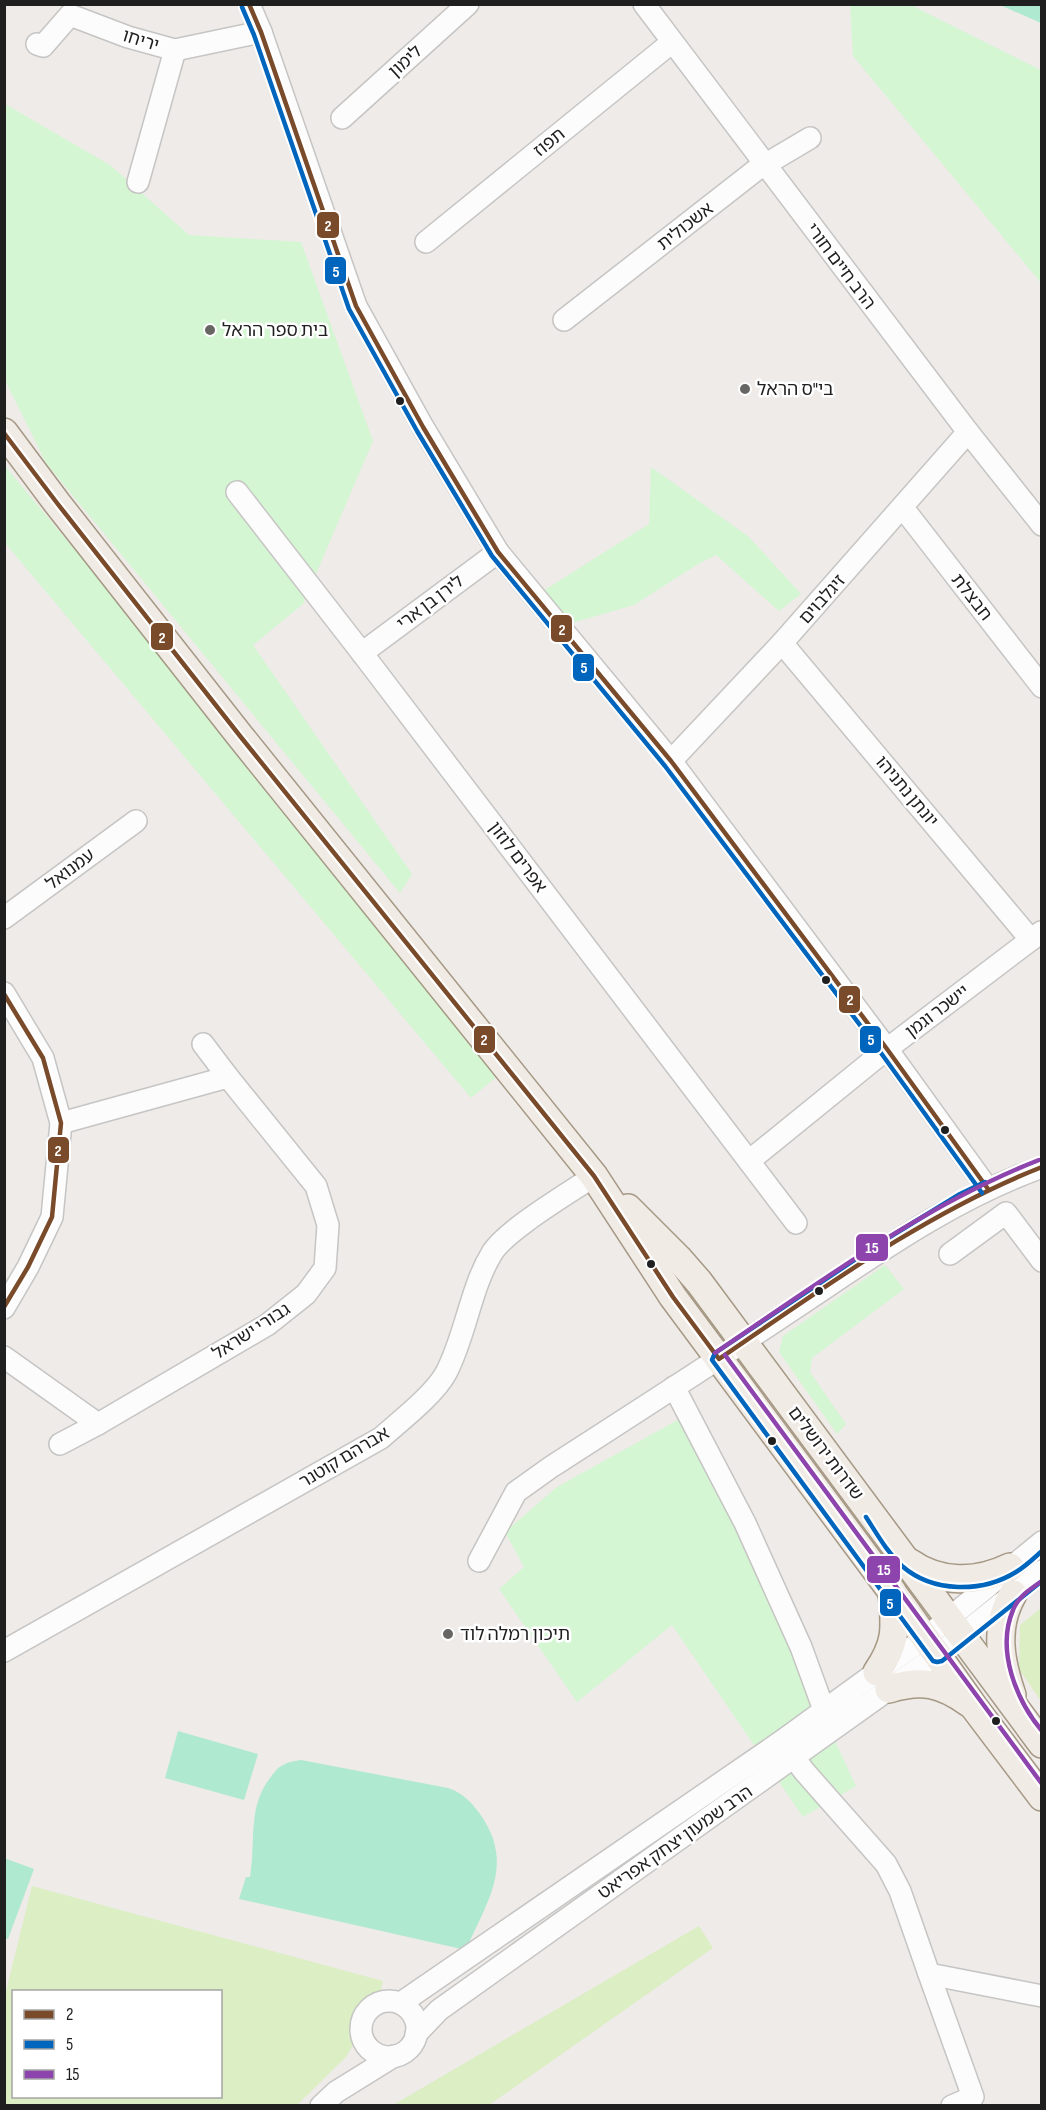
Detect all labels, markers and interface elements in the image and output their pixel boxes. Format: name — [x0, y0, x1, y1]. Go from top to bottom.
street label: יריחו — [120, 25, 162, 56]
street label: לימון — [384, 41, 426, 82]
street label: תפוז — [529, 124, 569, 161]
street label: אשכולית — [653, 198, 717, 255]
line badge: 2 — [316, 211, 340, 239]
text: 2 — [324, 217, 332, 236]
street label: הרב חיים חורי — [801, 219, 880, 313]
line badge: 5 — [324, 256, 347, 285]
text: 5 — [332, 263, 340, 282]
place label: בית ספר הראל — [222, 320, 328, 341]
marker: בית ספר הראל — [203, 323, 217, 337]
place label: בי"ס הראל — [757, 379, 834, 400]
marker: בי"ס הראל — [738, 382, 752, 396]
unlabelled marker — [394, 395, 406, 407]
street label: זיגלבוים — [795, 570, 850, 628]
street label: חבצלת — [947, 570, 996, 625]
street label: לירן בן ארי — [393, 571, 468, 634]
line badge: 2 — [550, 614, 573, 643]
text: 2 — [558, 621, 566, 640]
line badge: 2 — [150, 622, 174, 651]
text: 2 — [158, 629, 166, 648]
line badge: 5 — [572, 653, 595, 682]
text: 5 — [580, 659, 588, 678]
street label: יונתן נתניהו — [871, 752, 942, 831]
street label: אפרים לוזון — [484, 818, 551, 897]
street label: עמנואל — [42, 844, 99, 894]
unlabelled marker — [820, 974, 832, 986]
street label: יישכר וגמן — [901, 981, 973, 1042]
line badge: 2 — [838, 985, 861, 1014]
text: 2 — [846, 991, 854, 1010]
line badge: 2 — [473, 1025, 496, 1054]
line badge: 5 — [859, 1025, 882, 1054]
text: 2 — [480, 1031, 488, 1050]
text: 5 — [867, 1031, 875, 1050]
unlabelled marker — [939, 1124, 951, 1136]
line badge: 2 — [47, 1136, 70, 1164]
text: 2 — [54, 1142, 62, 1161]
line badge: 15 — [855, 1233, 889, 1262]
text: 15 — [865, 1239, 879, 1258]
unlabelled marker — [645, 1258, 657, 1270]
unlabelled marker — [813, 1285, 825, 1297]
street label: גבורי ישראל — [209, 1298, 294, 1364]
street label: שדרות ירושלים — [784, 1402, 868, 1504]
street label: אברהם קוטנר — [295, 1422, 393, 1492]
unlabelled marker — [766, 1435, 778, 1447]
line badge: 15 — [866, 1555, 901, 1584]
text: 15 — [877, 1561, 891, 1580]
line badge: 5 — [879, 1588, 902, 1617]
text: 5 — [886, 1595, 894, 1614]
place label: תיכון רמלה לוד — [460, 1624, 570, 1645]
marker: תיכון רמלה לוד — [441, 1627, 455, 1641]
unlabelled marker — [990, 1715, 1002, 1727]
street label: הרב שמעון יצחק אפריאט — [594, 1781, 757, 1904]
legend — [12, 1990, 222, 2098]
text: 2 — [66, 2004, 73, 2025]
text: 5 — [66, 2034, 73, 2055]
text: 15 — [66, 2064, 80, 2085]

